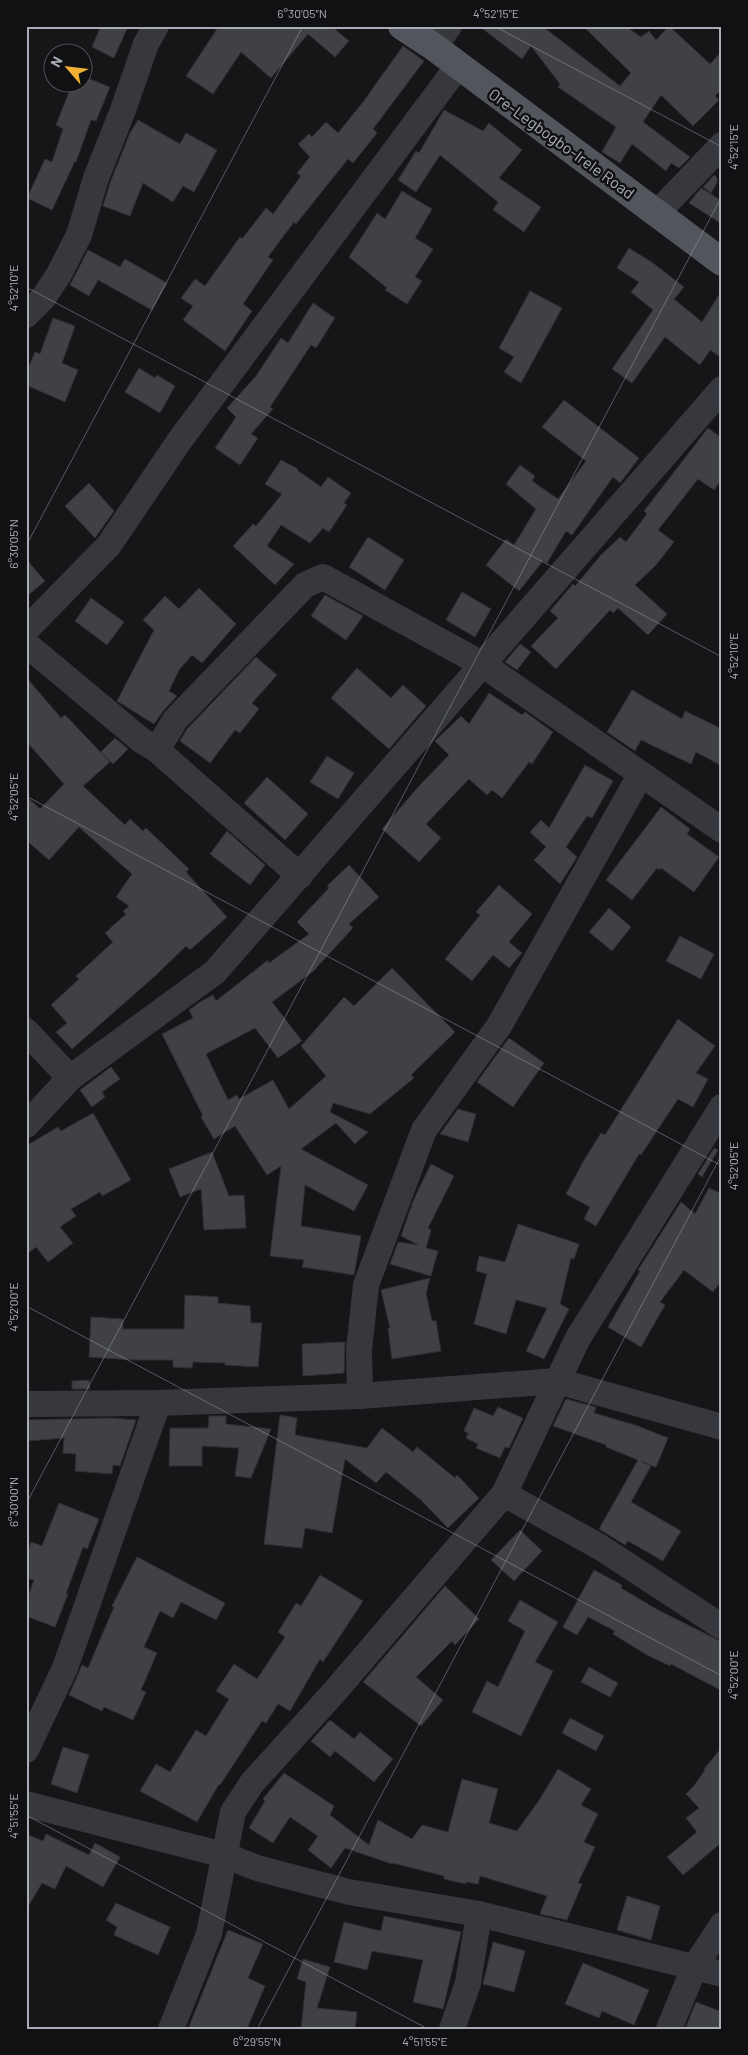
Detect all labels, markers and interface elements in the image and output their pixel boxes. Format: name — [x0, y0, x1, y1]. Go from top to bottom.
text: 6°30'05"N — [277, 6, 327, 20]
text: 4°52'15"E — [473, 6, 519, 20]
north arrow — [42, 42, 92, 92]
text: N — [46, 54, 66, 70]
street label: Ore-Legbogbo-Irele Road — [485, 84, 639, 202]
text: 4°52'15"E — [726, 124, 740, 170]
text: 4°52'10"E — [6, 265, 20, 311]
text: 6°30'05"N — [6, 519, 20, 569]
text: 4°52'10"E — [726, 633, 740, 679]
text: 4°52'05"E — [6, 773, 20, 821]
text: 4°52'05"E — [726, 1142, 740, 1190]
text: 4°52'00"E — [6, 1282, 20, 1332]
text: 6°30'00"N — [6, 1477, 20, 1527]
text: 4°52'00"E — [726, 1650, 740, 1700]
text: 4°51'55"E — [6, 1793, 20, 1839]
text: 6°29'55"N — [233, 2034, 281, 2048]
text: 4°51'55"E — [402, 2034, 448, 2048]

